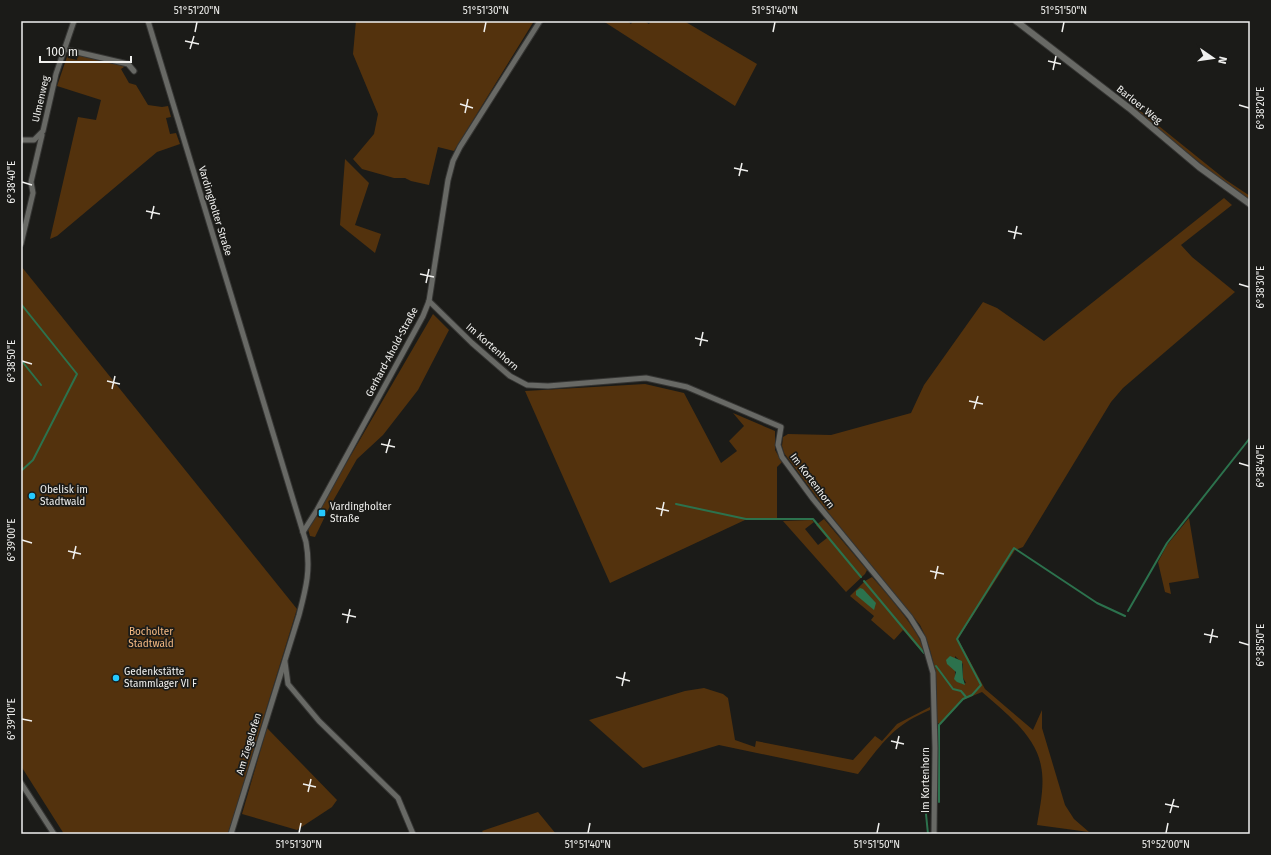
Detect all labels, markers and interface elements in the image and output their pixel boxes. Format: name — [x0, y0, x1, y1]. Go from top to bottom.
text: 51°51'20"N — [174, 5, 220, 17]
text: 51°51'30"N — [463, 5, 509, 17]
text: 51°51'40"N — [752, 5, 798, 17]
text: 51°51'50"N — [1041, 5, 1087, 17]
scale bar — [40, 38, 131, 64]
north arrow — [1193, 38, 1233, 78]
text: 100 m — [46, 45, 78, 59]
text: N — [1215, 55, 1229, 65]
street label: Ulmenweg — [30, 74, 52, 123]
street label: Barloer Weg — [1114, 83, 1165, 127]
text: 6°38'20"E — [1255, 87, 1267, 129]
text: 6°38'40"E — [6, 161, 18, 203]
street label: Vardingholter Straße — [196, 165, 234, 257]
text: 6°38'30"E — [1255, 266, 1267, 308]
street label: Gerhard-Ahold-Straße — [363, 305, 421, 399]
street label: Im Kortenhorn — [463, 321, 521, 373]
text: 6°38'50"E — [6, 340, 18, 382]
text: 6°38'40"E — [1255, 445, 1267, 487]
street label: Im Kortenhorn — [787, 451, 837, 511]
place label: Obelisk im Stadtwald — [40, 484, 88, 508]
marker: Obelisk im Stadtwald — [27, 491, 37, 501]
place label: Vardingholter Straße — [330, 501, 392, 525]
marker: Vardingholter Straße — [317, 508, 327, 518]
text: 6°39'00"E — [6, 518, 18, 562]
text: 6°38'50"E — [1255, 624, 1267, 666]
park label: Bocholter Stadtwald — [128, 626, 174, 650]
place label: Gedenkstätte Stammlager VI F — [124, 666, 197, 690]
marker: Gedenkstätte Stammlager VI F — [111, 673, 121, 683]
text: 6°39'10"E — [6, 698, 18, 740]
street label: Am Ziegelofen — [234, 712, 264, 776]
street label: Im Kortenhorn — [920, 747, 932, 813]
text: 51°51'30"N — [276, 839, 322, 851]
text: 51°51'40"N — [565, 839, 611, 851]
text: 51°51'50"N — [854, 839, 900, 851]
text: 51°52'00"N — [1142, 839, 1190, 851]

